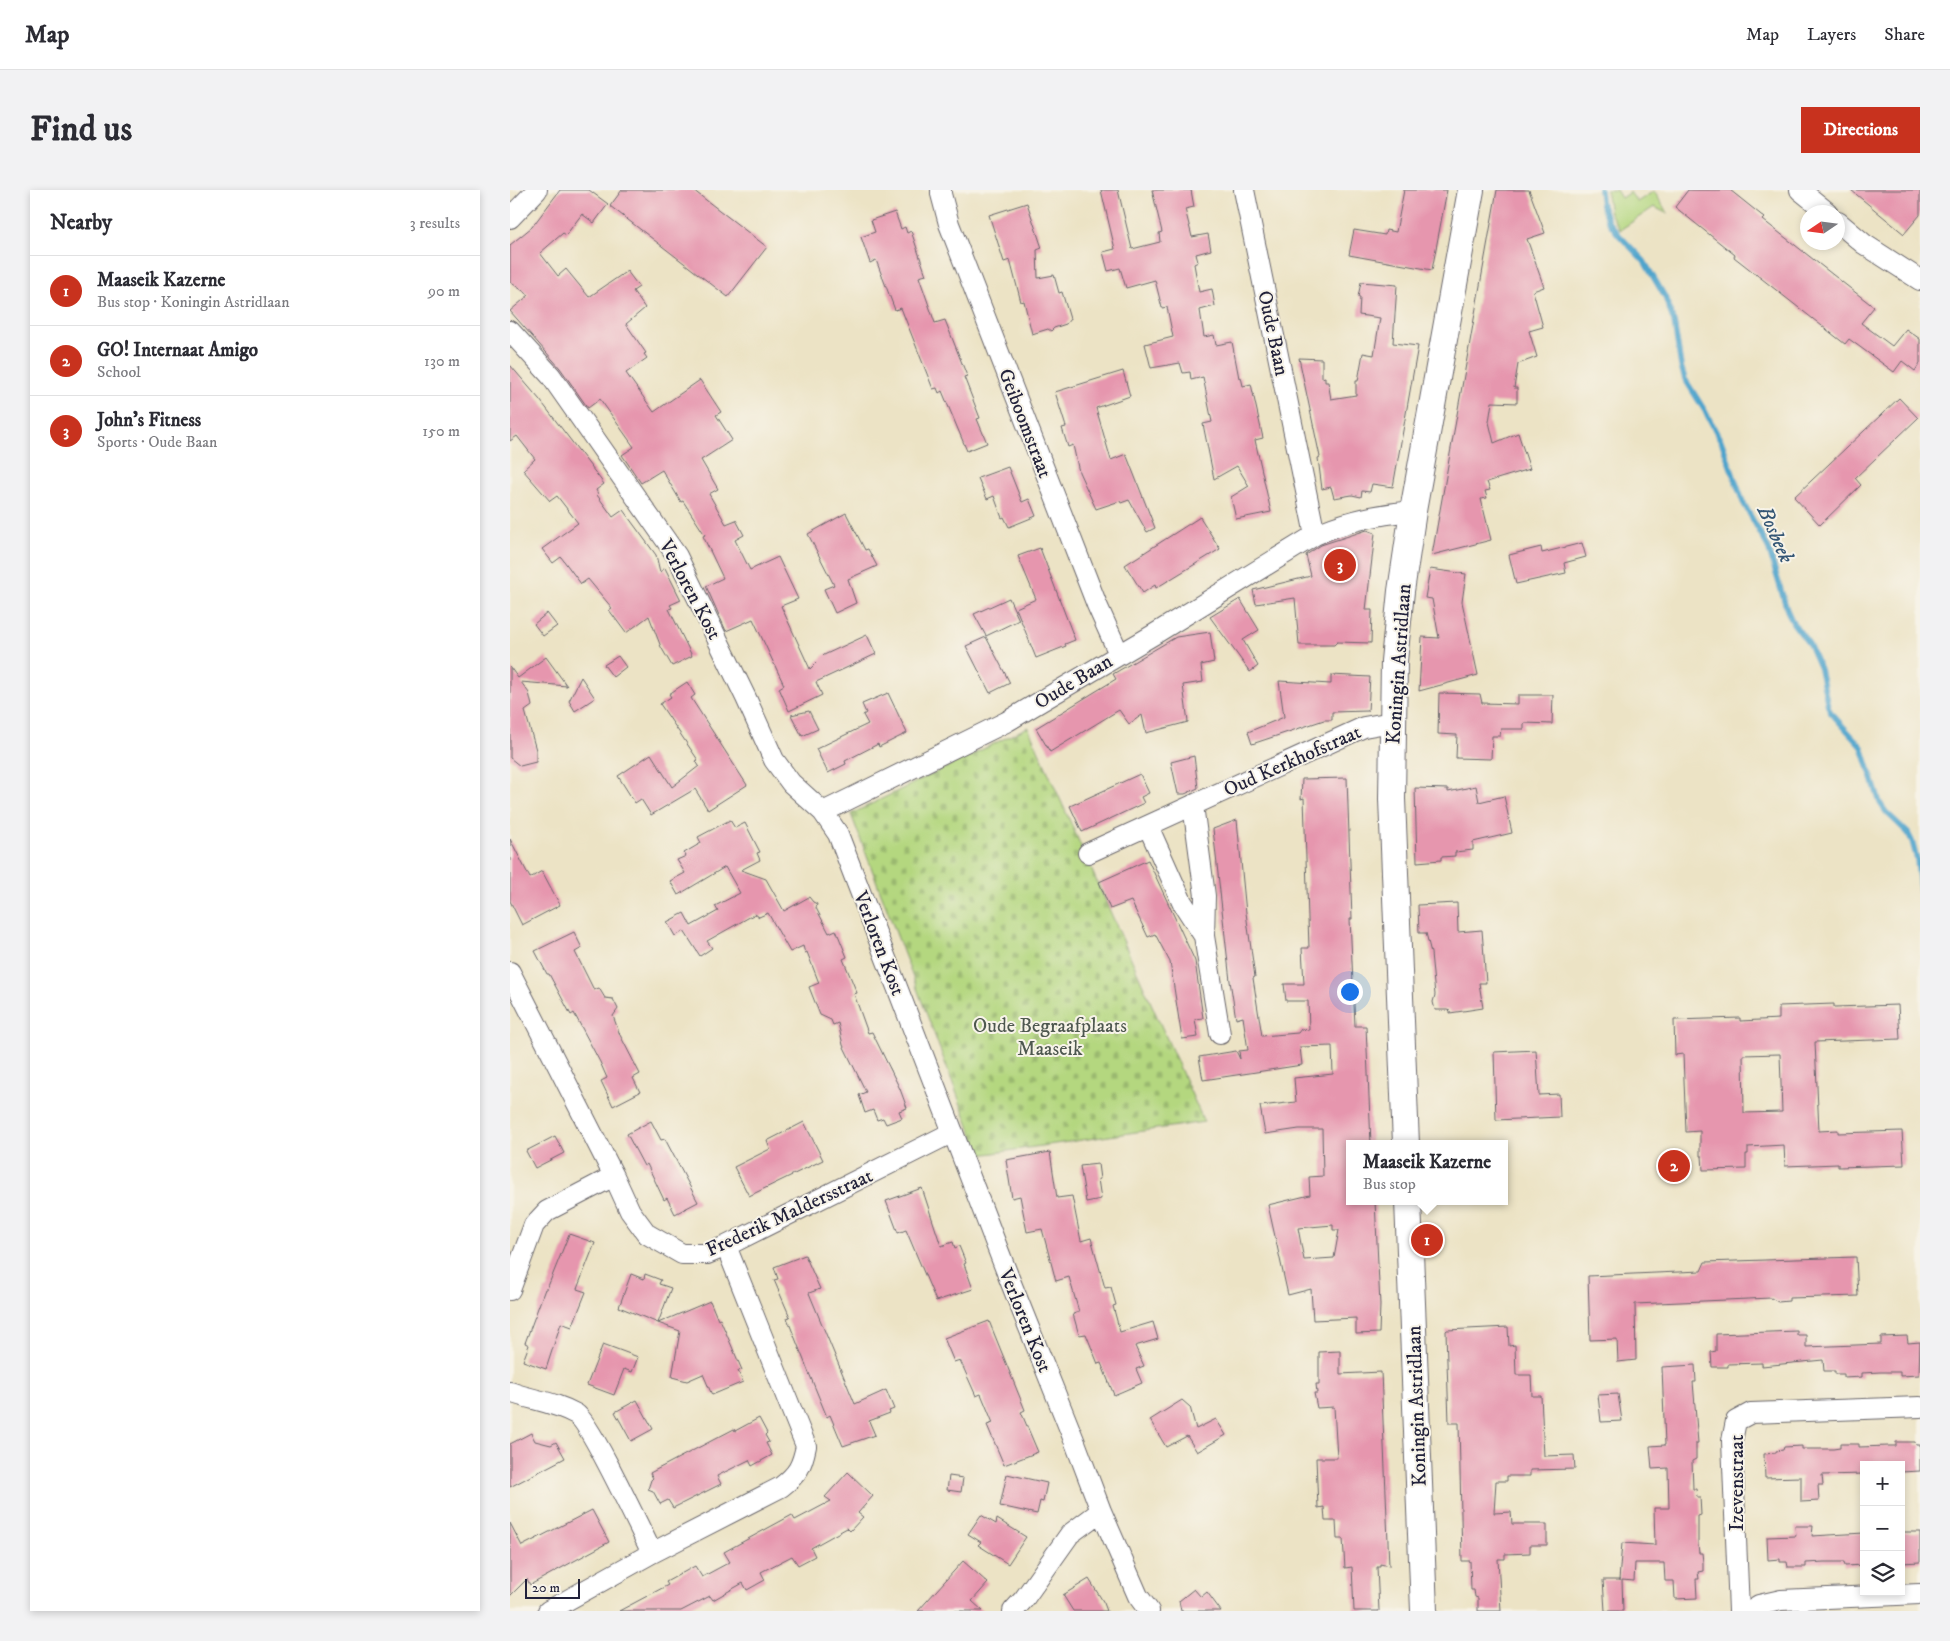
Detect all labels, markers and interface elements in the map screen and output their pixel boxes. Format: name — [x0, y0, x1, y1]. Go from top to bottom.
text: Map — [25, 20, 69, 50]
text: Map — [1746, 24, 1779, 46]
text: Layers — [1807, 24, 1856, 46]
text: Share — [1884, 24, 1925, 46]
button: Directions — [1801, 107, 1920, 153]
text: Find us — [30, 108, 132, 152]
north arrow — [1800, 205, 1845, 250]
text: Nearby — [50, 210, 112, 236]
text: 3 results — [410, 213, 460, 233]
text: Maaseik Kazerne — [97, 269, 225, 292]
text: 1 — [63, 281, 69, 301]
text: 90 m — [428, 281, 460, 301]
street label: Oude Baan — [1251, 288, 1294, 379]
text: Bus stop · Koningin Astridlaan — [97, 292, 290, 312]
text: GO! Internaat Amigo — [97, 339, 258, 362]
text: 2 — [62, 351, 70, 371]
text: 130 m — [424, 351, 460, 371]
text: School — [97, 362, 141, 382]
street label: Geiboomstraat — [992, 365, 1057, 482]
text: John's Fitness — [97, 409, 201, 432]
text: 3 — [63, 421, 69, 441]
text: 150 m — [422, 421, 460, 441]
text: Sports · Oude Baan — [97, 432, 217, 452]
water label: Bosbeek — [1751, 501, 1799, 567]
street label: Verloren Kost — [652, 534, 727, 644]
pin: 3 — [1324, 546, 1356, 584]
street label: Koningin Astridlaan — [1381, 582, 1418, 745]
street label: Oude Baan — [1030, 649, 1118, 715]
street label: Oud Kerkhofstraat — [1220, 720, 1365, 803]
street label: Verloren Kost — [847, 887, 910, 999]
your location — [1337, 979, 1363, 1005]
park label: Oude Begraafplaats Maaseik — [973, 1014, 1127, 1062]
popup — [1346, 1140, 1508, 1205]
pin: 2 — [1658, 1147, 1690, 1185]
text: Maaseik Kazerne — [1363, 1151, 1491, 1174]
street label: Frederik Maldersstraat — [702, 1164, 877, 1263]
text: Bus stop — [1363, 1174, 1416, 1194]
pin: 1 — [1411, 1221, 1443, 1259]
street label: Verloren Kost — [992, 1264, 1057, 1376]
street label: Koningin Astridlaan — [1402, 1324, 1433, 1487]
street label: Izevenstraat — [1725, 1435, 1750, 1531]
map controls — [1860, 1461, 1905, 1596]
button: + — [1860, 1461, 1905, 1506]
button: − — [1860, 1506, 1905, 1551]
button: layers — [1860, 1551, 1905, 1596]
scale bar — [525, 1576, 580, 1599]
text: 20 m — [532, 1579, 560, 1597]

